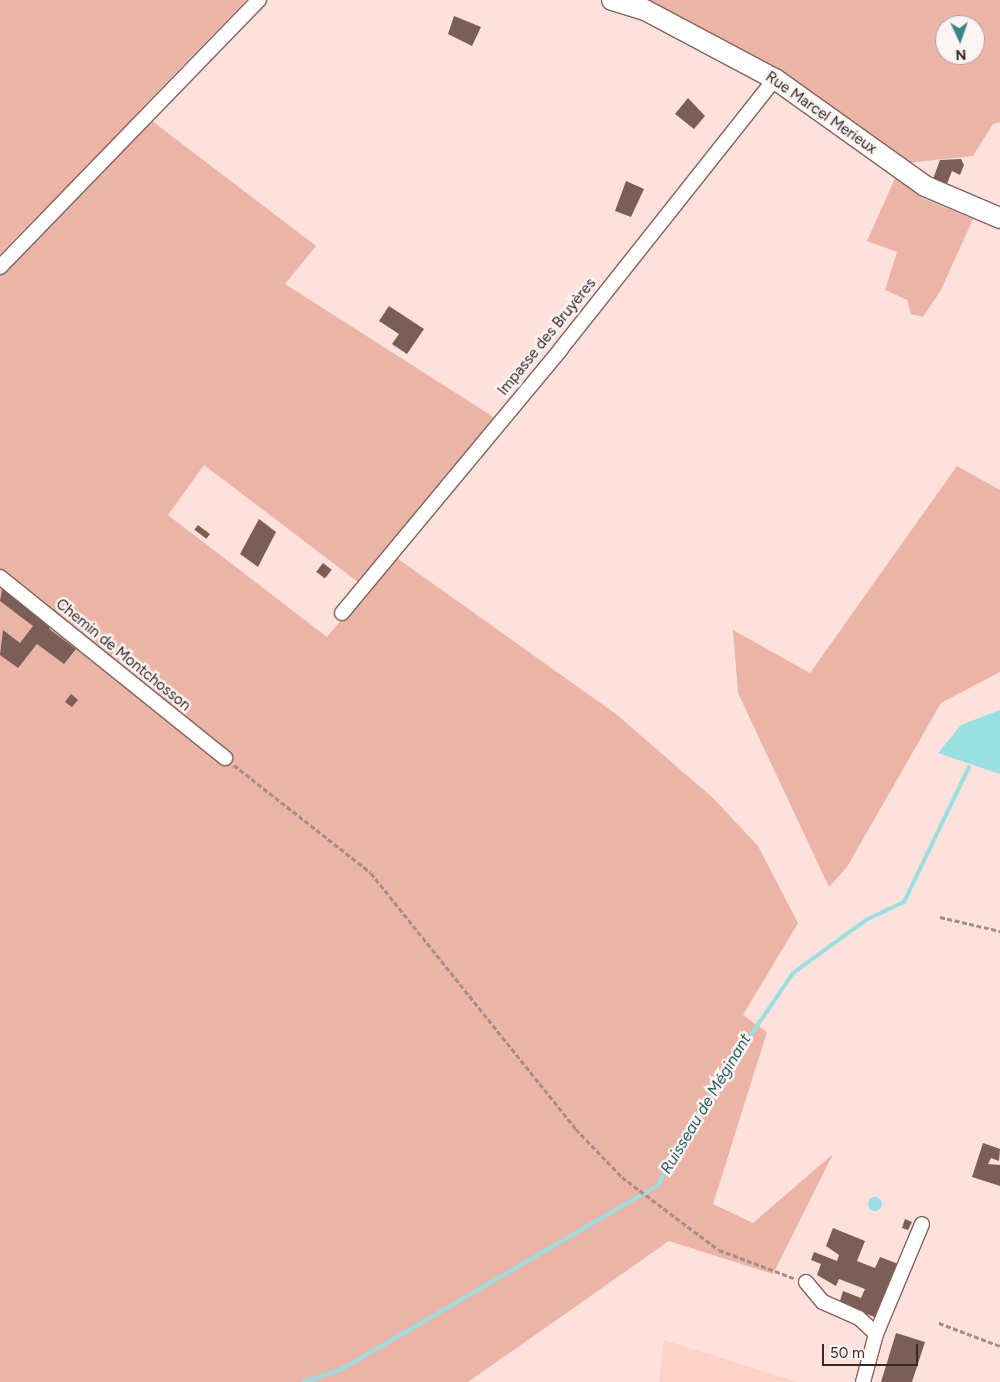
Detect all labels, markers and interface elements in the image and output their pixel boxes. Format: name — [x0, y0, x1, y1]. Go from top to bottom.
north arrow — [935, 15, 985, 65]
text: N — [955, 46, 967, 63]
street label: Rue Marcel Merieux — [762, 68, 880, 158]
street label: Impasse des Bruyères — [494, 275, 600, 399]
street label: Chemin de Montchosson — [52, 595, 194, 715]
water label: Ruisseau de Méginant — [657, 1031, 755, 1177]
scale bar — [825, 1334, 921, 1366]
text: 50 m — [830, 1344, 865, 1362]

